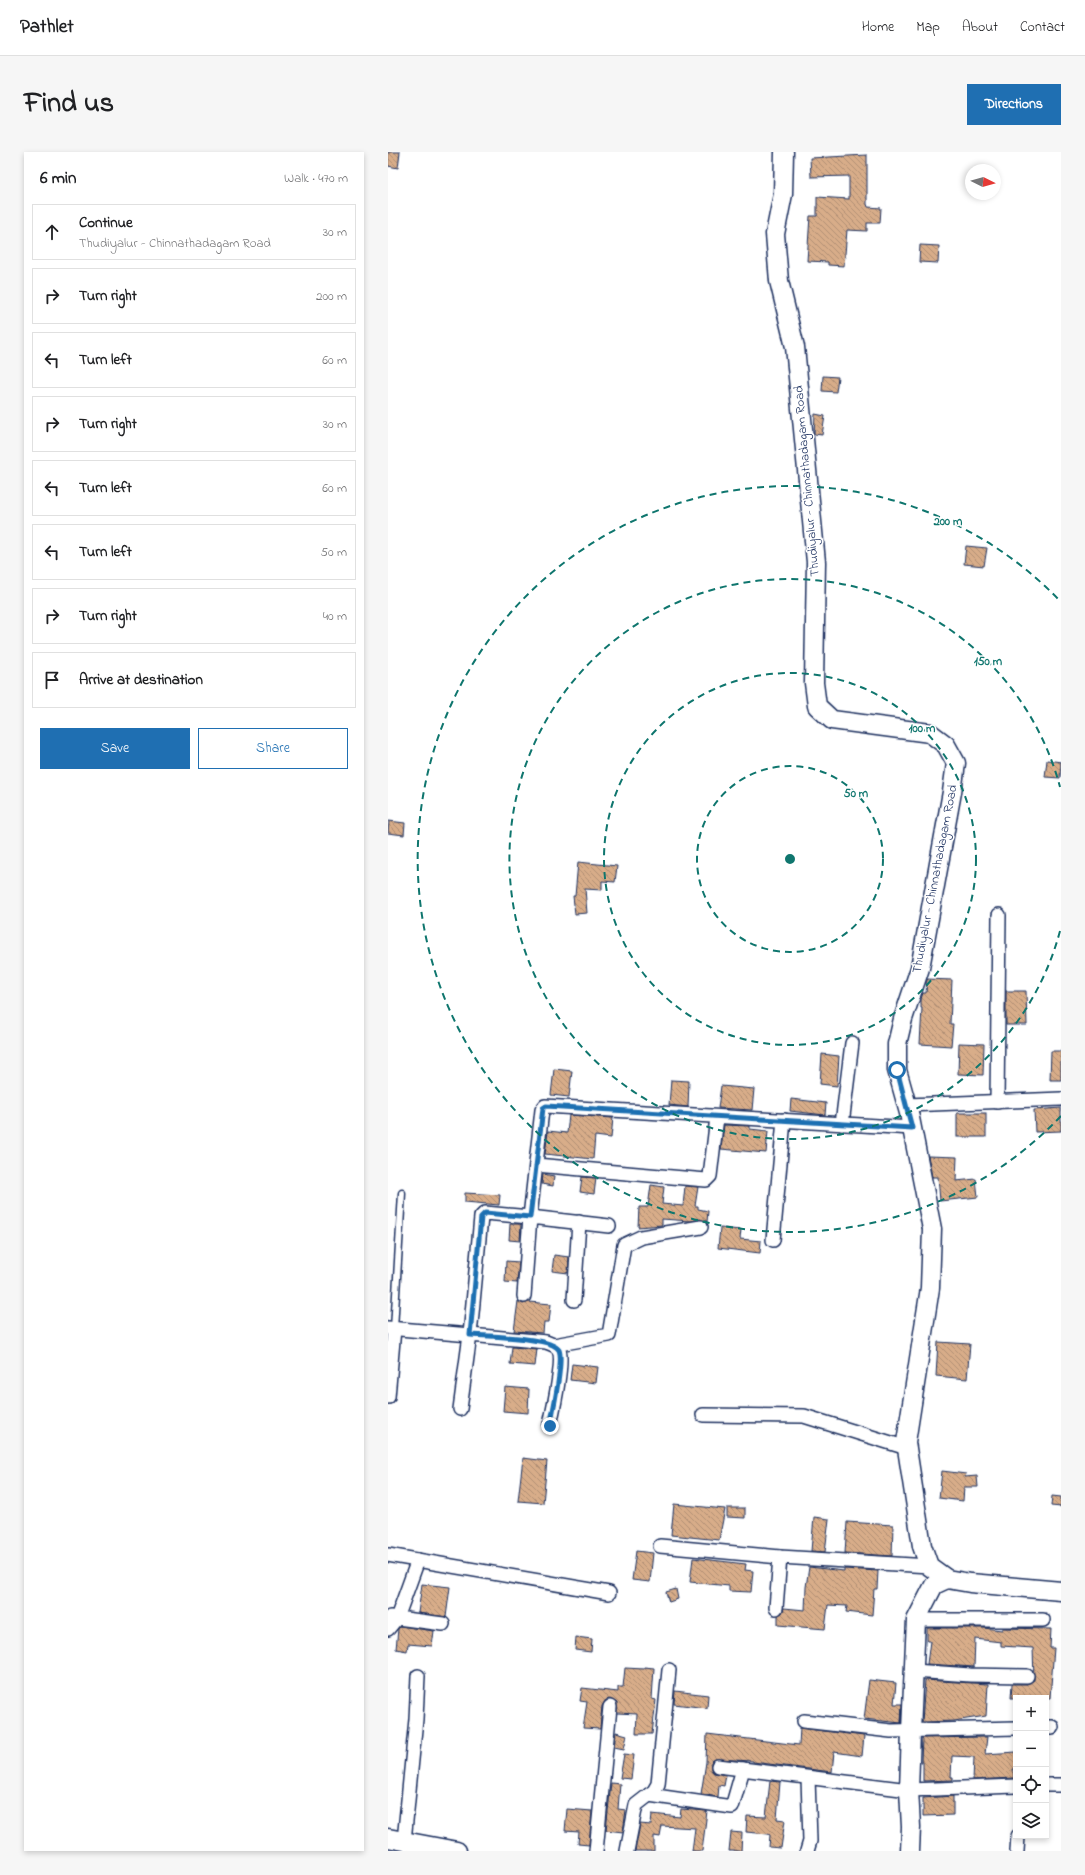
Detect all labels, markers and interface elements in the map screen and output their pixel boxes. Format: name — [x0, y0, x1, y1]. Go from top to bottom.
text: Pathlet — [20, 14, 74, 41]
text: Home — [862, 17, 894, 38]
text: Map — [916, 17, 940, 38]
text: About — [962, 17, 998, 38]
text: Contact — [1020, 17, 1065, 38]
text: Find us — [24, 84, 114, 125]
button: Directions — [967, 84, 1061, 125]
north arrow — [965, 164, 1001, 200]
text: 6 min — [40, 166, 76, 191]
text: Walk · 470 m — [284, 169, 348, 188]
text: Continue — [79, 212, 133, 234]
icon: ahead — [41, 221, 63, 243]
text: 30 m — [323, 223, 347, 242]
text: Thudiyalur - Chinnathadagam Road — [79, 234, 271, 253]
icon: right — [41, 285, 63, 307]
text: Turn right — [79, 285, 137, 307]
text: 200 m — [316, 287, 347, 306]
icon: left — [41, 349, 63, 371]
text: Turn left — [79, 349, 132, 371]
text: 60 m — [322, 351, 347, 370]
street label: Thudiyalur - Chinnathadagam Road — [789, 384, 826, 577]
icon: right — [41, 413, 63, 435]
text: Turn right — [79, 413, 137, 435]
text: 30 m — [323, 415, 347, 434]
icon: left — [41, 477, 63, 499]
text: Turn left — [79, 477, 132, 499]
text: 60 m — [322, 479, 347, 498]
text: 200 m — [933, 513, 963, 531]
icon: left — [41, 541, 63, 563]
text: Turn left — [79, 541, 132, 563]
text: 50 m — [321, 543, 347, 562]
icon: right — [41, 605, 63, 627]
text: Turn right — [79, 605, 137, 627]
text: 40 m — [323, 607, 347, 626]
text: 150 m — [974, 653, 1003, 671]
icon: arrive — [41, 669, 63, 691]
text: Arrive at destination — [79, 669, 203, 691]
text: 100 m — [909, 720, 936, 738]
button: Save — [40, 728, 190, 769]
button: Share — [198, 728, 348, 769]
street label: Thudiyalur - Chinnathadagam Road — [907, 782, 964, 975]
text: 50 m — [844, 785, 869, 803]
centre of rings — [783, 852, 797, 866]
route start — [888, 1061, 906, 1079]
route end — [541, 1417, 559, 1435]
map controls — [1013, 1695, 1049, 1839]
button: + — [1013, 1695, 1049, 1731]
button: − — [1013, 1731, 1049, 1767]
button: locate — [1013, 1767, 1049, 1803]
button: layers — [1013, 1803, 1049, 1839]

